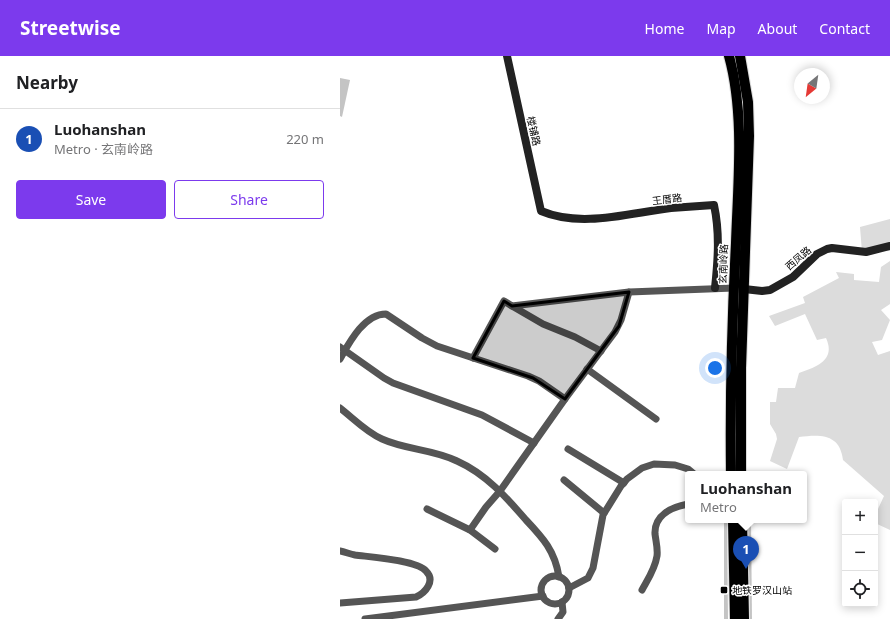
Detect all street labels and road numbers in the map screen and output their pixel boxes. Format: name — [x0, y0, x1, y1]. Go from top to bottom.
street label: 楼铺路 — [524, 115, 544, 147]
street label: 王厝路 — [651, 190, 683, 208]
street label: 西凤路 — [782, 243, 814, 273]
street label: 玄南岭路 — [715, 244, 731, 284]

